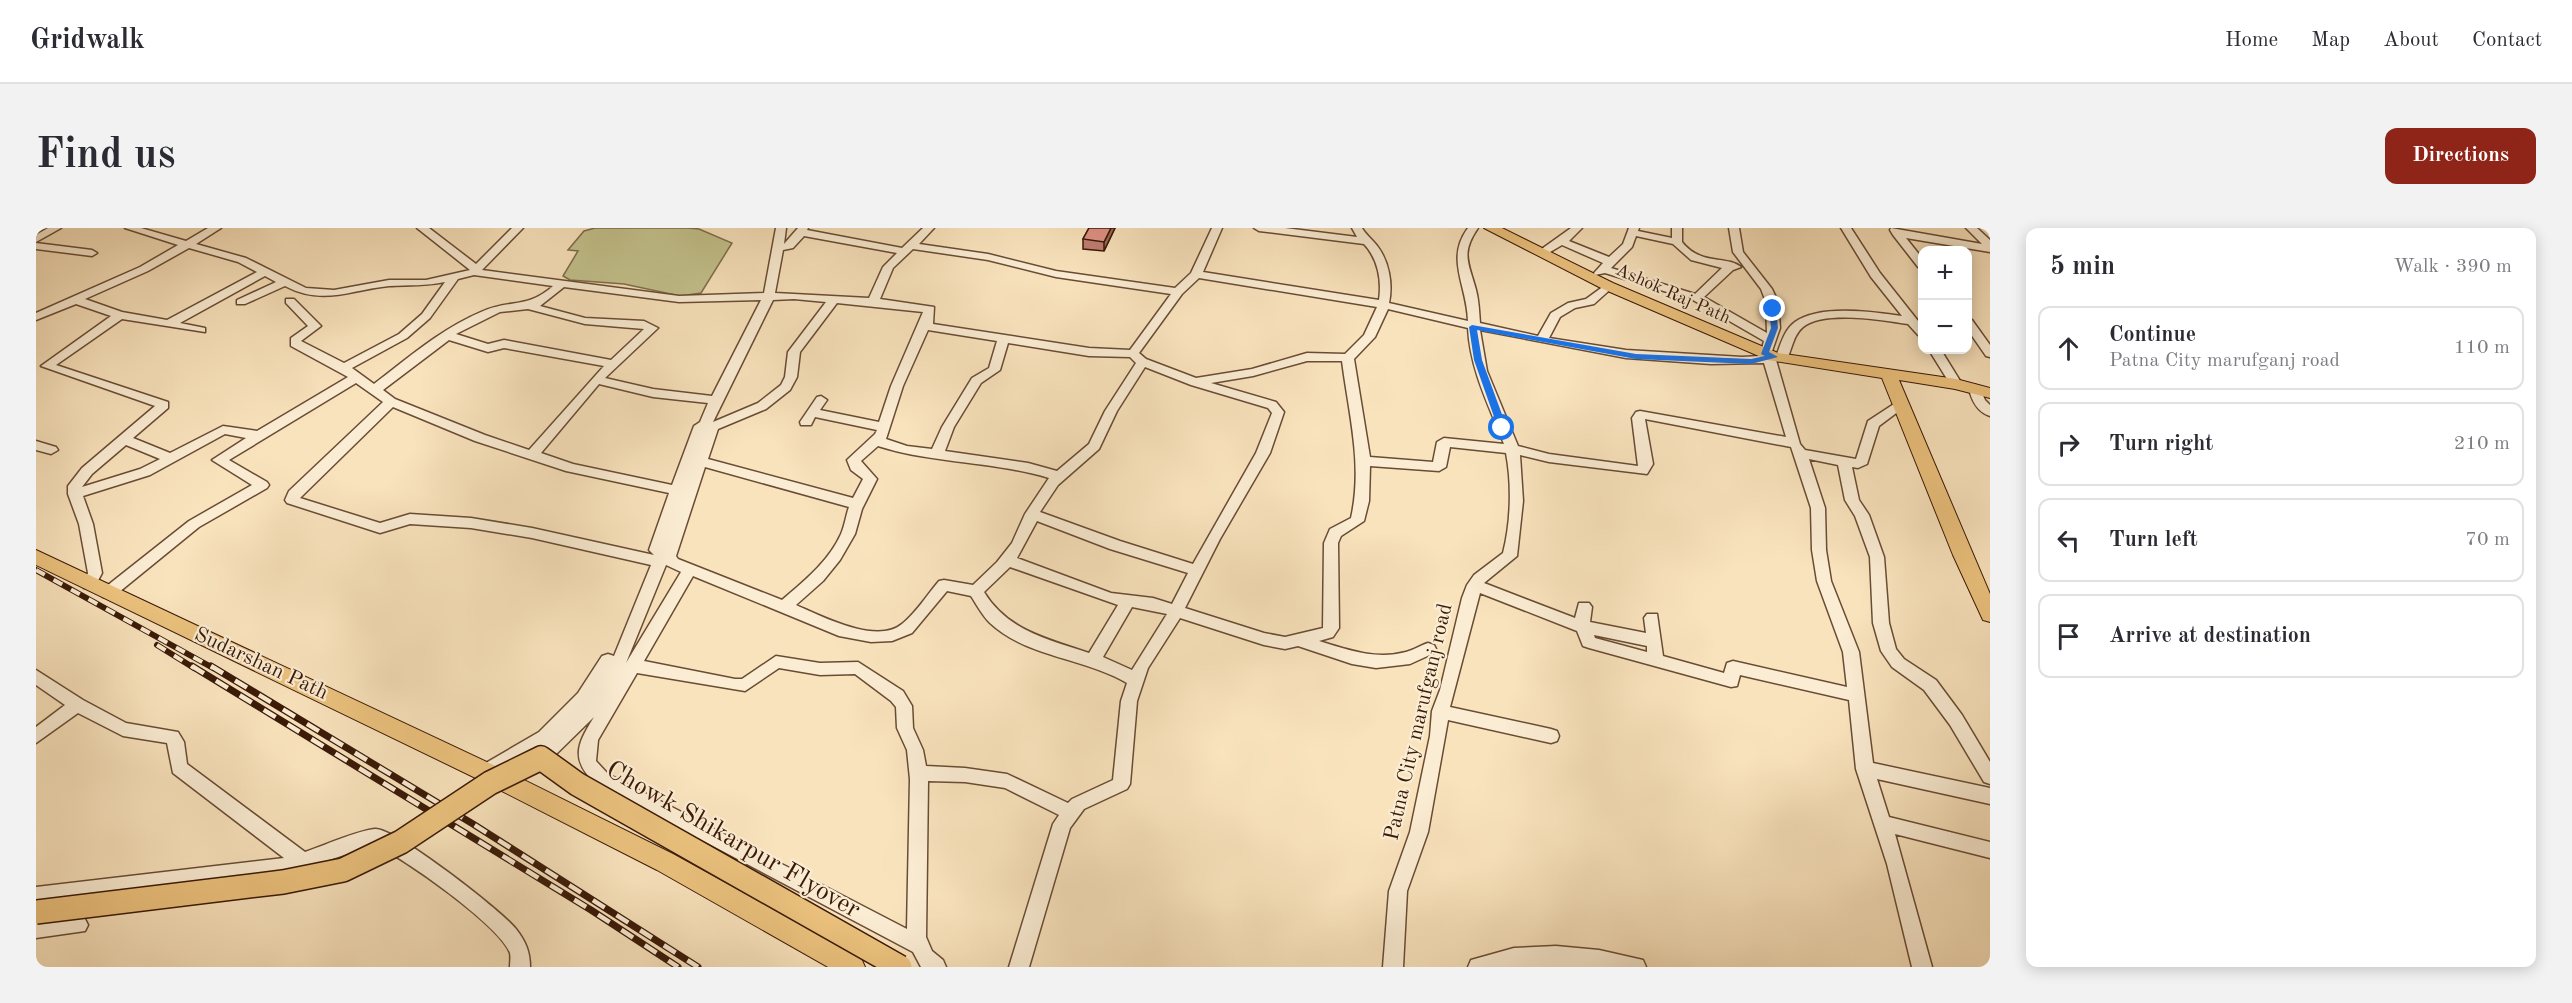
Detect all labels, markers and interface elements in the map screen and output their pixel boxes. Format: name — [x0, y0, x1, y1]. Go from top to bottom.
text: Gridwalk — [30, 27, 145, 55]
text: Home — [2225, 30, 2278, 51]
text: Map — [2311, 30, 2350, 51]
text: About — [2383, 30, 2439, 51]
text: Contact — [2472, 30, 2542, 51]
button: Directions — [2385, 128, 2536, 184]
text: Find us — [36, 135, 175, 177]
map controls — [1918, 246, 1972, 354]
button: + — [1918, 246, 1972, 300]
text: 5 min — [2050, 254, 2115, 280]
text: Walk · 390 m — [2393, 257, 2512, 277]
street label: Ashok Raj Path — [1613, 261, 1733, 327]
route end — [1759, 295, 1785, 321]
button: − — [1918, 300, 1972, 354]
text: Continue — [2109, 324, 2196, 346]
icon: ahead — [2052, 332, 2085, 365]
text: 110 m — [2454, 338, 2510, 358]
text: Patna City marufganj road — [2109, 351, 2340, 371]
route start — [1488, 414, 1514, 440]
icon: right — [2052, 428, 2085, 461]
text: Turn right — [2109, 433, 2213, 455]
text: 210 m — [2454, 434, 2510, 454]
icon: left — [2052, 524, 2085, 557]
text: Turn left — [2109, 529, 2198, 551]
text: 70 m — [2465, 530, 2510, 550]
street label: Patna City marufganj road — [1381, 601, 1457, 843]
icon: arrive — [2052, 620, 2085, 653]
street label: Sudarshan Path — [191, 624, 331, 704]
text: Arrive at destination — [2109, 625, 2311, 647]
street label: Chowk Shikarpur Flyover — [601, 757, 865, 924]

